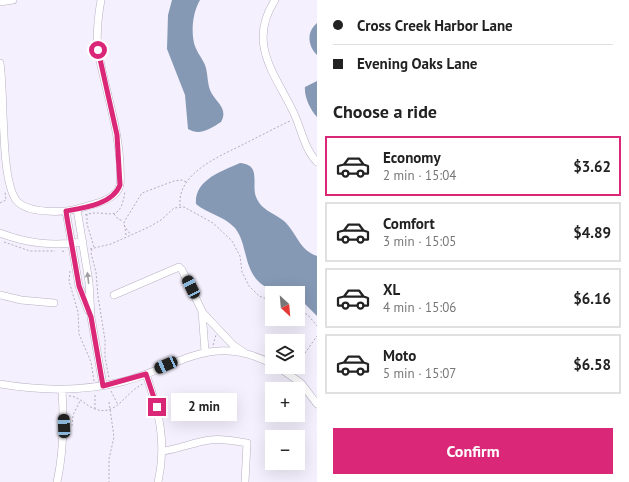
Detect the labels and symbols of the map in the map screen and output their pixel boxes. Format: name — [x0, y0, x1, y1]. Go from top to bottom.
route start — [89, 41, 107, 59]
one-way arrow — [85, 272, 92, 284]
car — [180, 274, 202, 300]
north arrow — [265, 286, 305, 326]
car — [153, 355, 179, 375]
callout: 2 min — [171, 393, 237, 421]
route end — [148, 398, 166, 416]
car — [58, 414, 70, 438]

